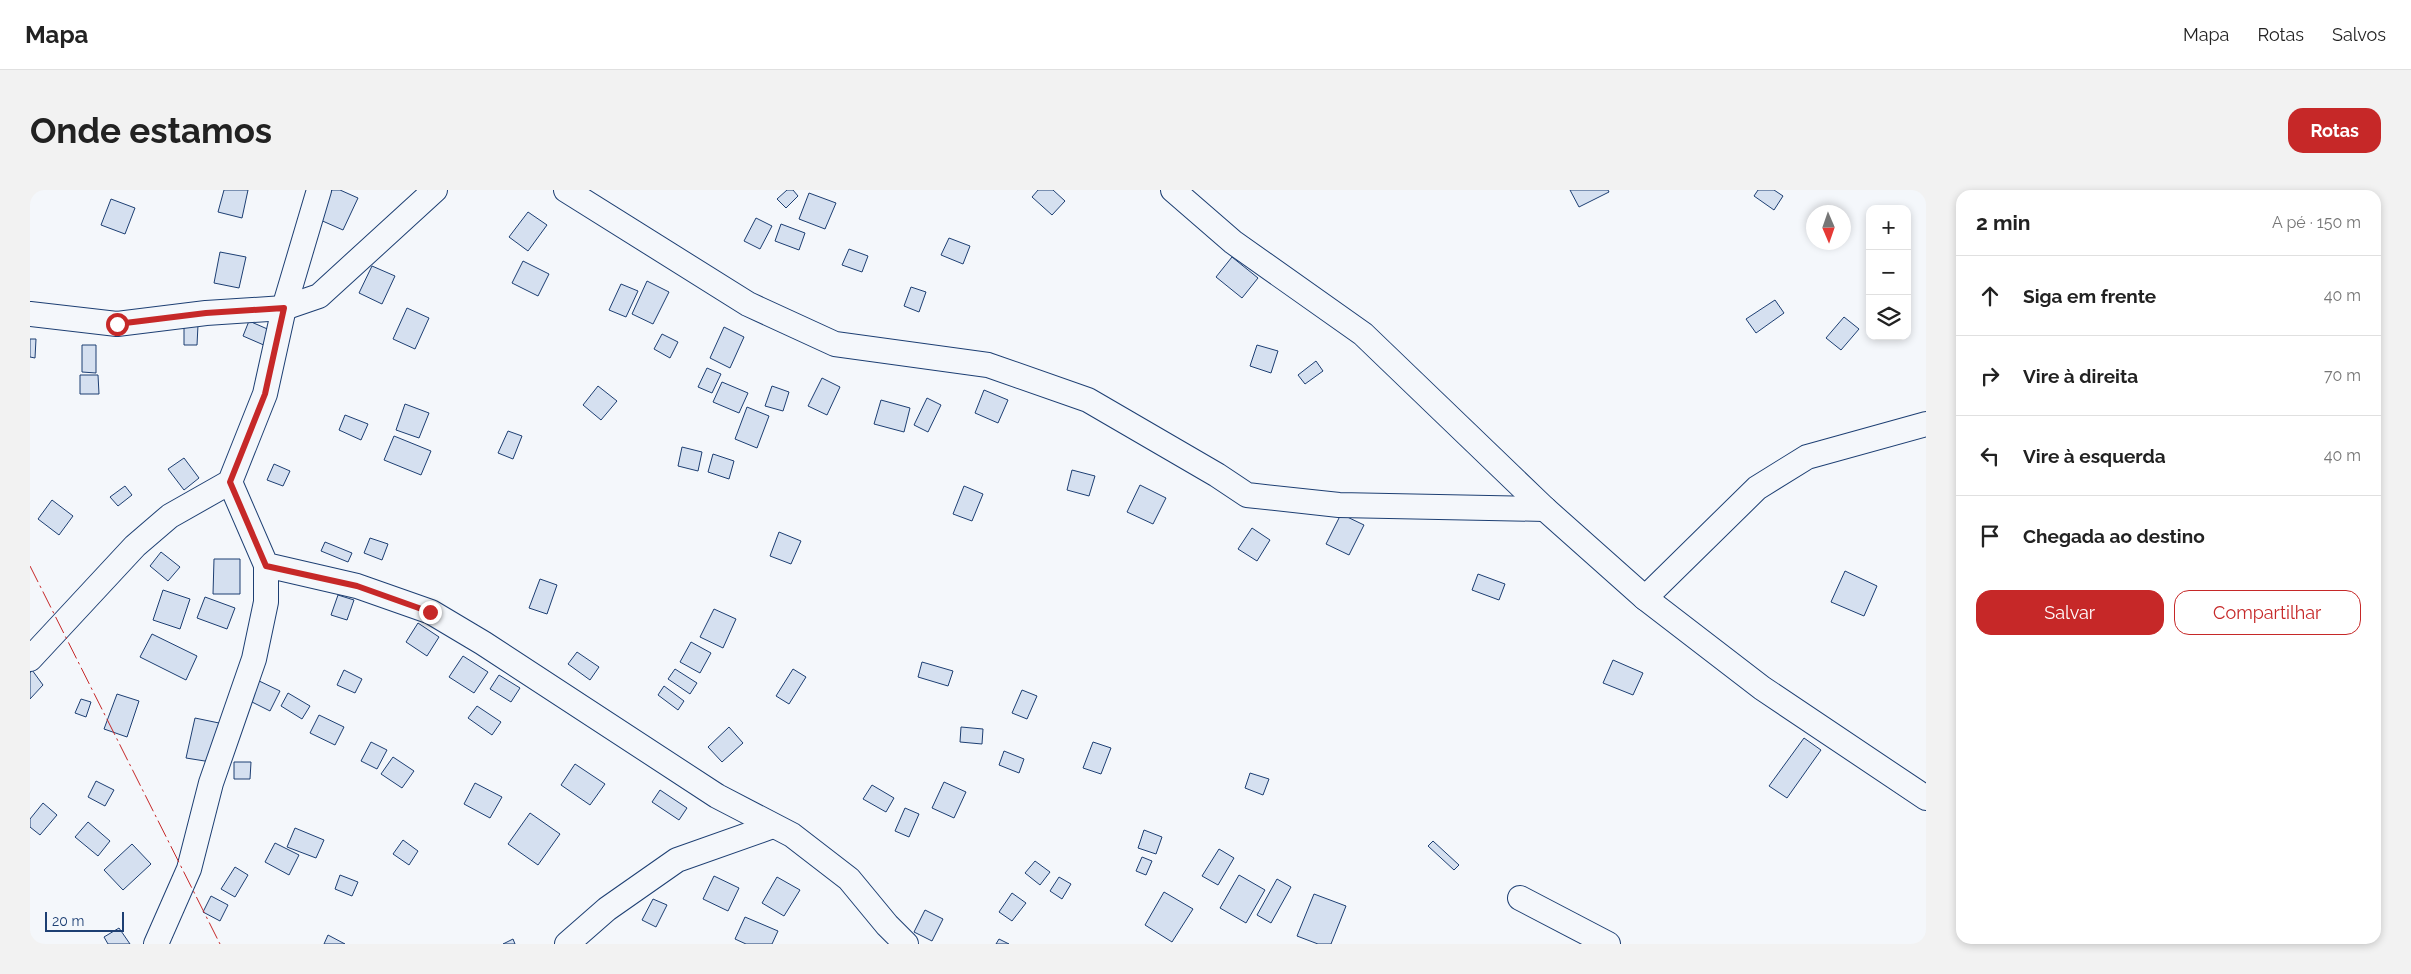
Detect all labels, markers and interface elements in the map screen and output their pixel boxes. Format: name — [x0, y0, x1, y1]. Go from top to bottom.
text: Mapa — [25, 20, 88, 49]
text: Mapa — [2183, 24, 2229, 45]
text: Rotas — [2257, 24, 2304, 45]
text: Salvos — [2332, 24, 2386, 45]
button: Rotas — [2288, 108, 2381, 153]
text: Onde estamos — [30, 110, 272, 151]
north arrow — [1806, 205, 1851, 250]
map controls — [1866, 205, 1911, 340]
button: + — [1866, 205, 1911, 250]
text: 2 min — [1976, 210, 2030, 235]
text: A pé · 150 m — [2272, 213, 2361, 232]
button: − — [1866, 250, 1911, 295]
icon: ahead — [1976, 282, 2004, 310]
text: Siga em frente — [2023, 285, 2156, 307]
text: 40 m — [2324, 286, 2361, 305]
button: layers — [1866, 295, 1911, 340]
route start — [106, 313, 129, 336]
icon: right — [1976, 362, 2004, 390]
text: Vire à direita — [2023, 365, 2138, 387]
text: 70 m — [2324, 366, 2361, 385]
icon: left — [1976, 442, 2004, 470]
text: Vire à esquerda — [2023, 445, 2166, 467]
text: 40 m — [2324, 446, 2361, 465]
icon: arrive — [1976, 522, 2004, 550]
text: Chegada ao destino — [2023, 525, 2205, 547]
button: Salvar — [1976, 590, 2164, 635]
button: Compartilhar — [2174, 590, 2361, 635]
route end — [419, 601, 442, 624]
scale bar — [45, 909, 124, 932]
text: 20 m — [52, 913, 84, 929]

